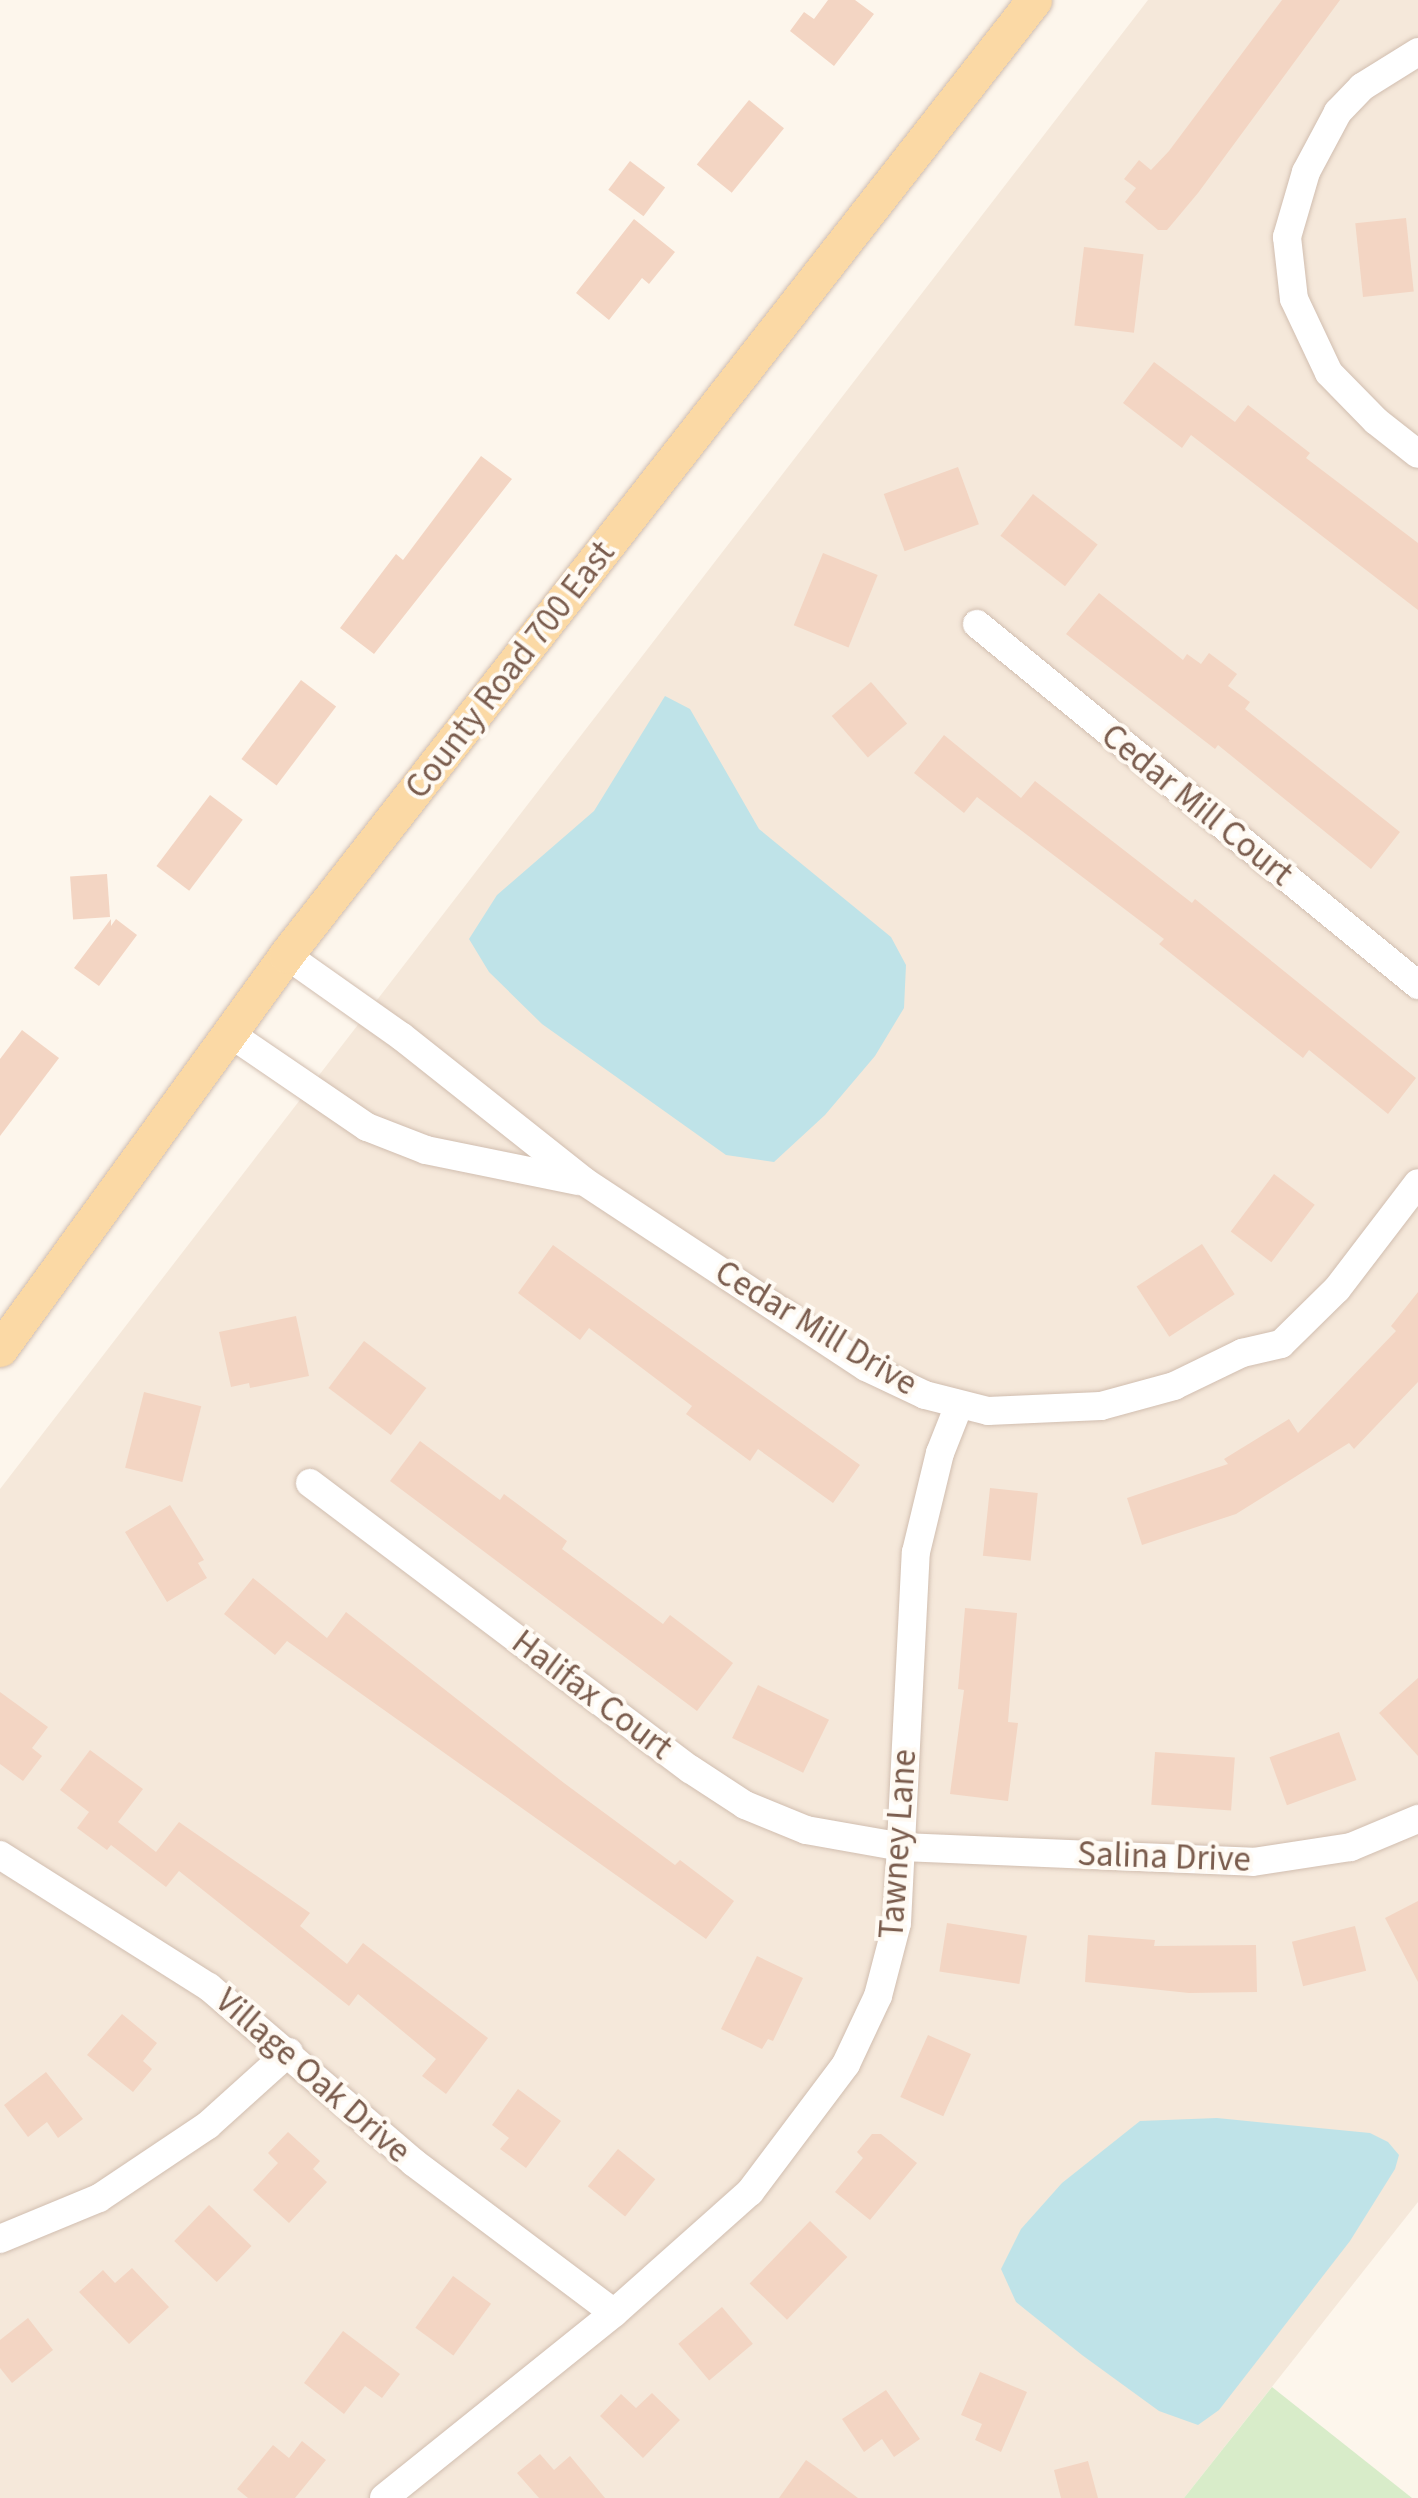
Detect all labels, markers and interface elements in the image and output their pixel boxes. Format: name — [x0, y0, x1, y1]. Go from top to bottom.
street label: County Road 700 East — [396, 533, 624, 807]
street label: Cedar Mill Court — [1093, 715, 1301, 895]
street label: Cedar Mill Drive — [707, 1251, 925, 1405]
street label: Halifax Court — [504, 1621, 680, 1769]
street label: Tawney Lane — [870, 1748, 926, 1940]
street label: Salina Drive — [1077, 1833, 1251, 1881]
street label: Village Oak Drive — [207, 1980, 419, 2172]

